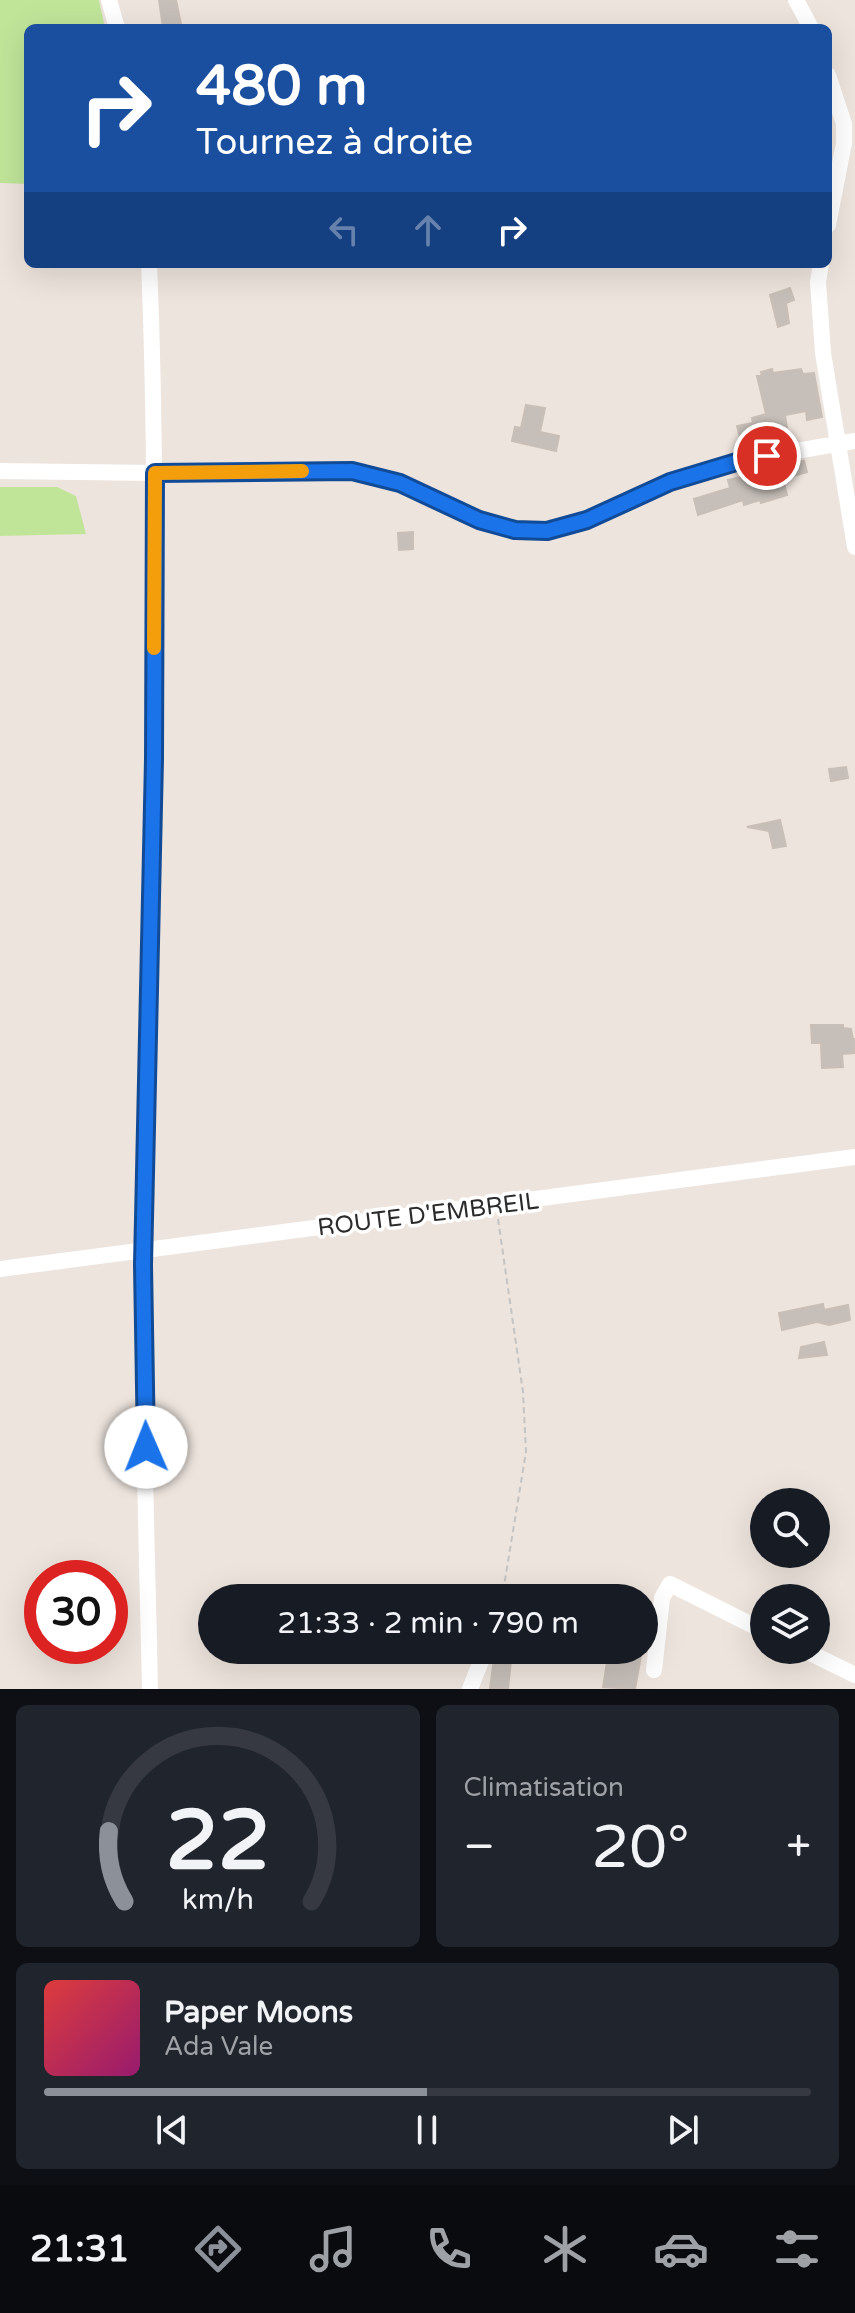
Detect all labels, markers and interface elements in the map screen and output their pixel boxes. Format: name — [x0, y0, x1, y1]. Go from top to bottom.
text: 480 m — [196, 53, 367, 120]
icon: right — [64, 56, 168, 160]
text: Tournez à droite — [196, 121, 473, 164]
icon: left — [322, 208, 366, 252]
icon: ahead — [406, 208, 450, 252]
icon: right — [490, 208, 534, 252]
pin — [733, 422, 801, 490]
icon: arrive — [745, 434, 789, 478]
street label: ROUTE D'EMBREIL — [316, 1187, 540, 1242]
position arrow — [104, 1405, 188, 1489]
map controls — [750, 1488, 830, 1664]
button: search — [750, 1488, 830, 1568]
speed limit sign: 30 — [24, 1560, 128, 1664]
button: layers — [750, 1584, 830, 1664]
text: 21:33 · 2 min · 790 m — [277, 1605, 579, 1642]
text: Climatisation — [464, 1772, 624, 1803]
text: 22 — [166, 1792, 270, 1892]
text: 20° — [592, 1812, 690, 1884]
text: − — [464, 1821, 495, 1874]
text: + — [786, 1821, 811, 1874]
text: km/h — [182, 1883, 254, 1917]
text: Paper Moons — [164, 1994, 353, 2031]
text: Ada Vale — [164, 2031, 273, 2062]
icon: previous — [150, 2108, 194, 2152]
icon: pause — [405, 2108, 449, 2152]
icon: next — [661, 2108, 705, 2152]
icon: directions — [190, 2221, 246, 2277]
icon: music — [305, 2221, 361, 2277]
icon: phone — [421, 2221, 477, 2277]
icon: climate — [537, 2221, 593, 2277]
icon: car — [653, 2221, 709, 2277]
icon: filters — [769, 2221, 825, 2277]
text: 21:31 — [30, 2228, 130, 2271]

